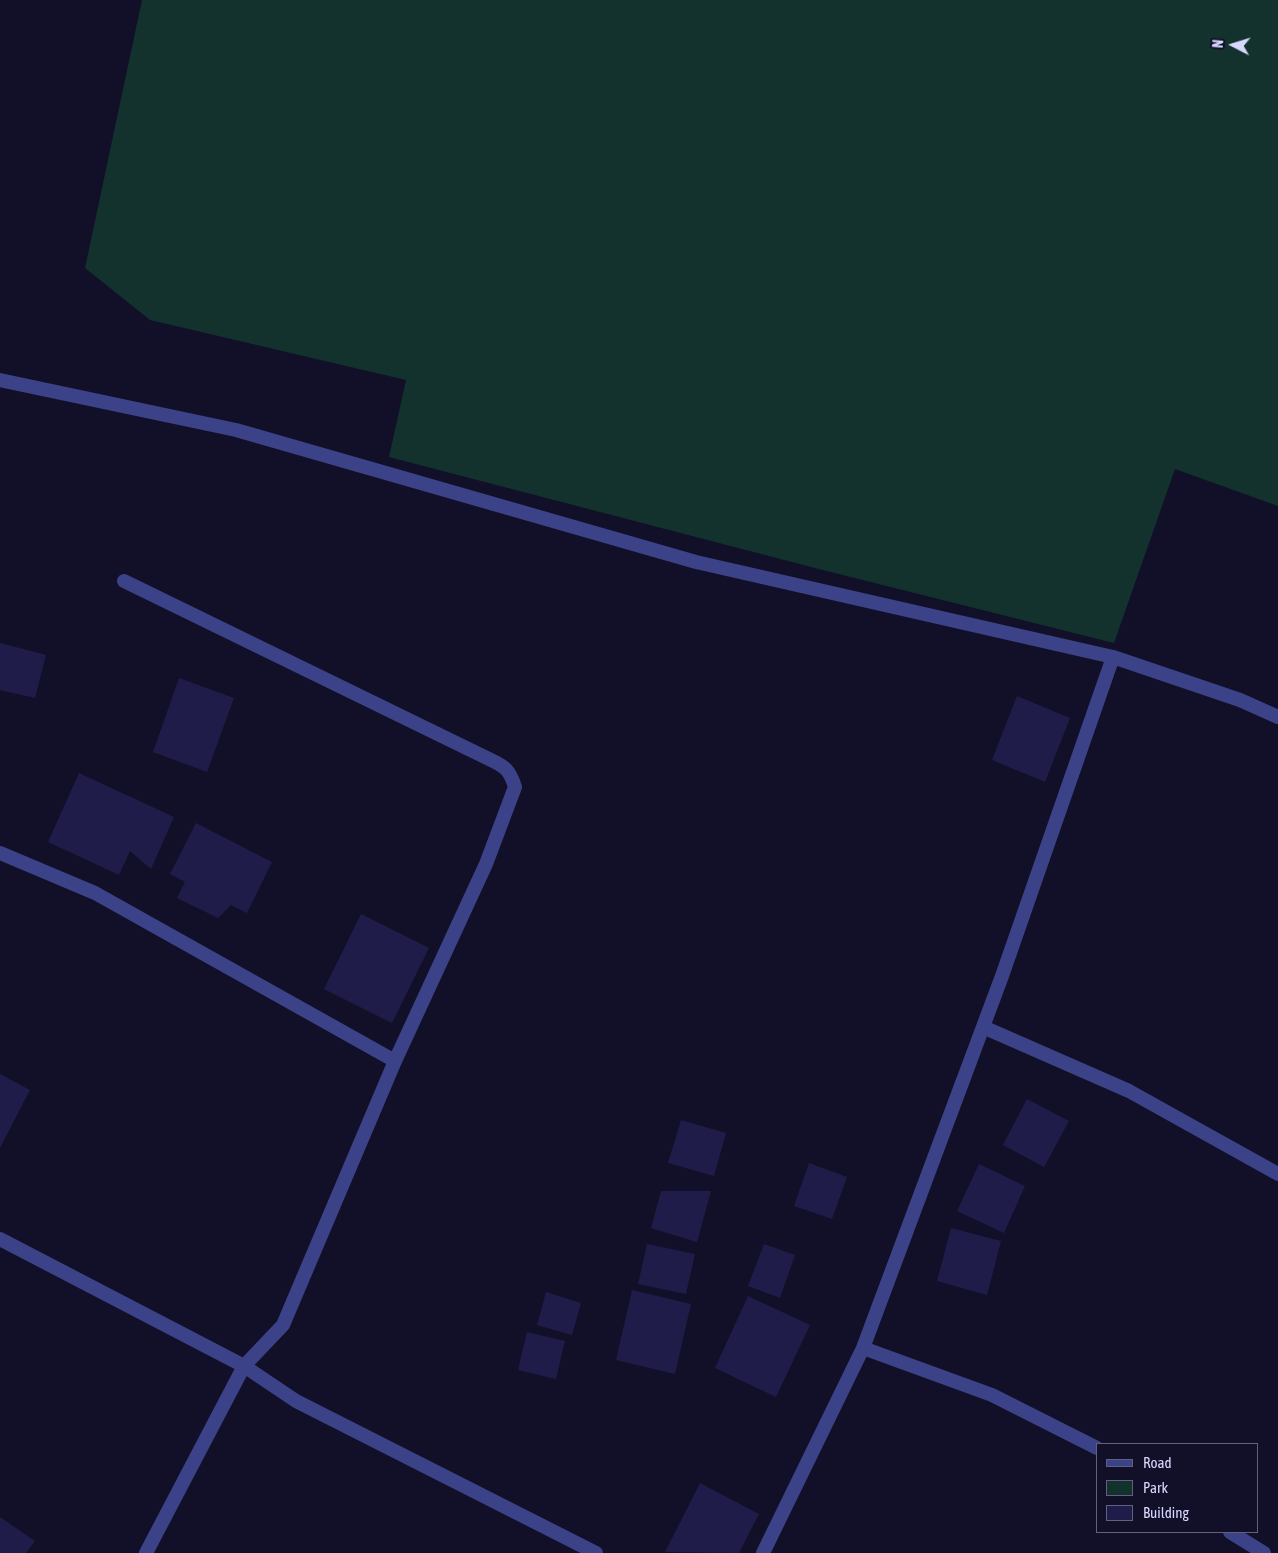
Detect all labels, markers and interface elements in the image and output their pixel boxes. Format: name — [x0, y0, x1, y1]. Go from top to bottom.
north arrow — [1208, 20, 1258, 70]
text: N — [1210, 39, 1226, 49]
legend — [1096, 1443, 1258, 1533]
text: Road — [1143, 1454, 1172, 1471]
text: Park — [1143, 1479, 1168, 1496]
text: Building — [1143, 1504, 1189, 1521]

